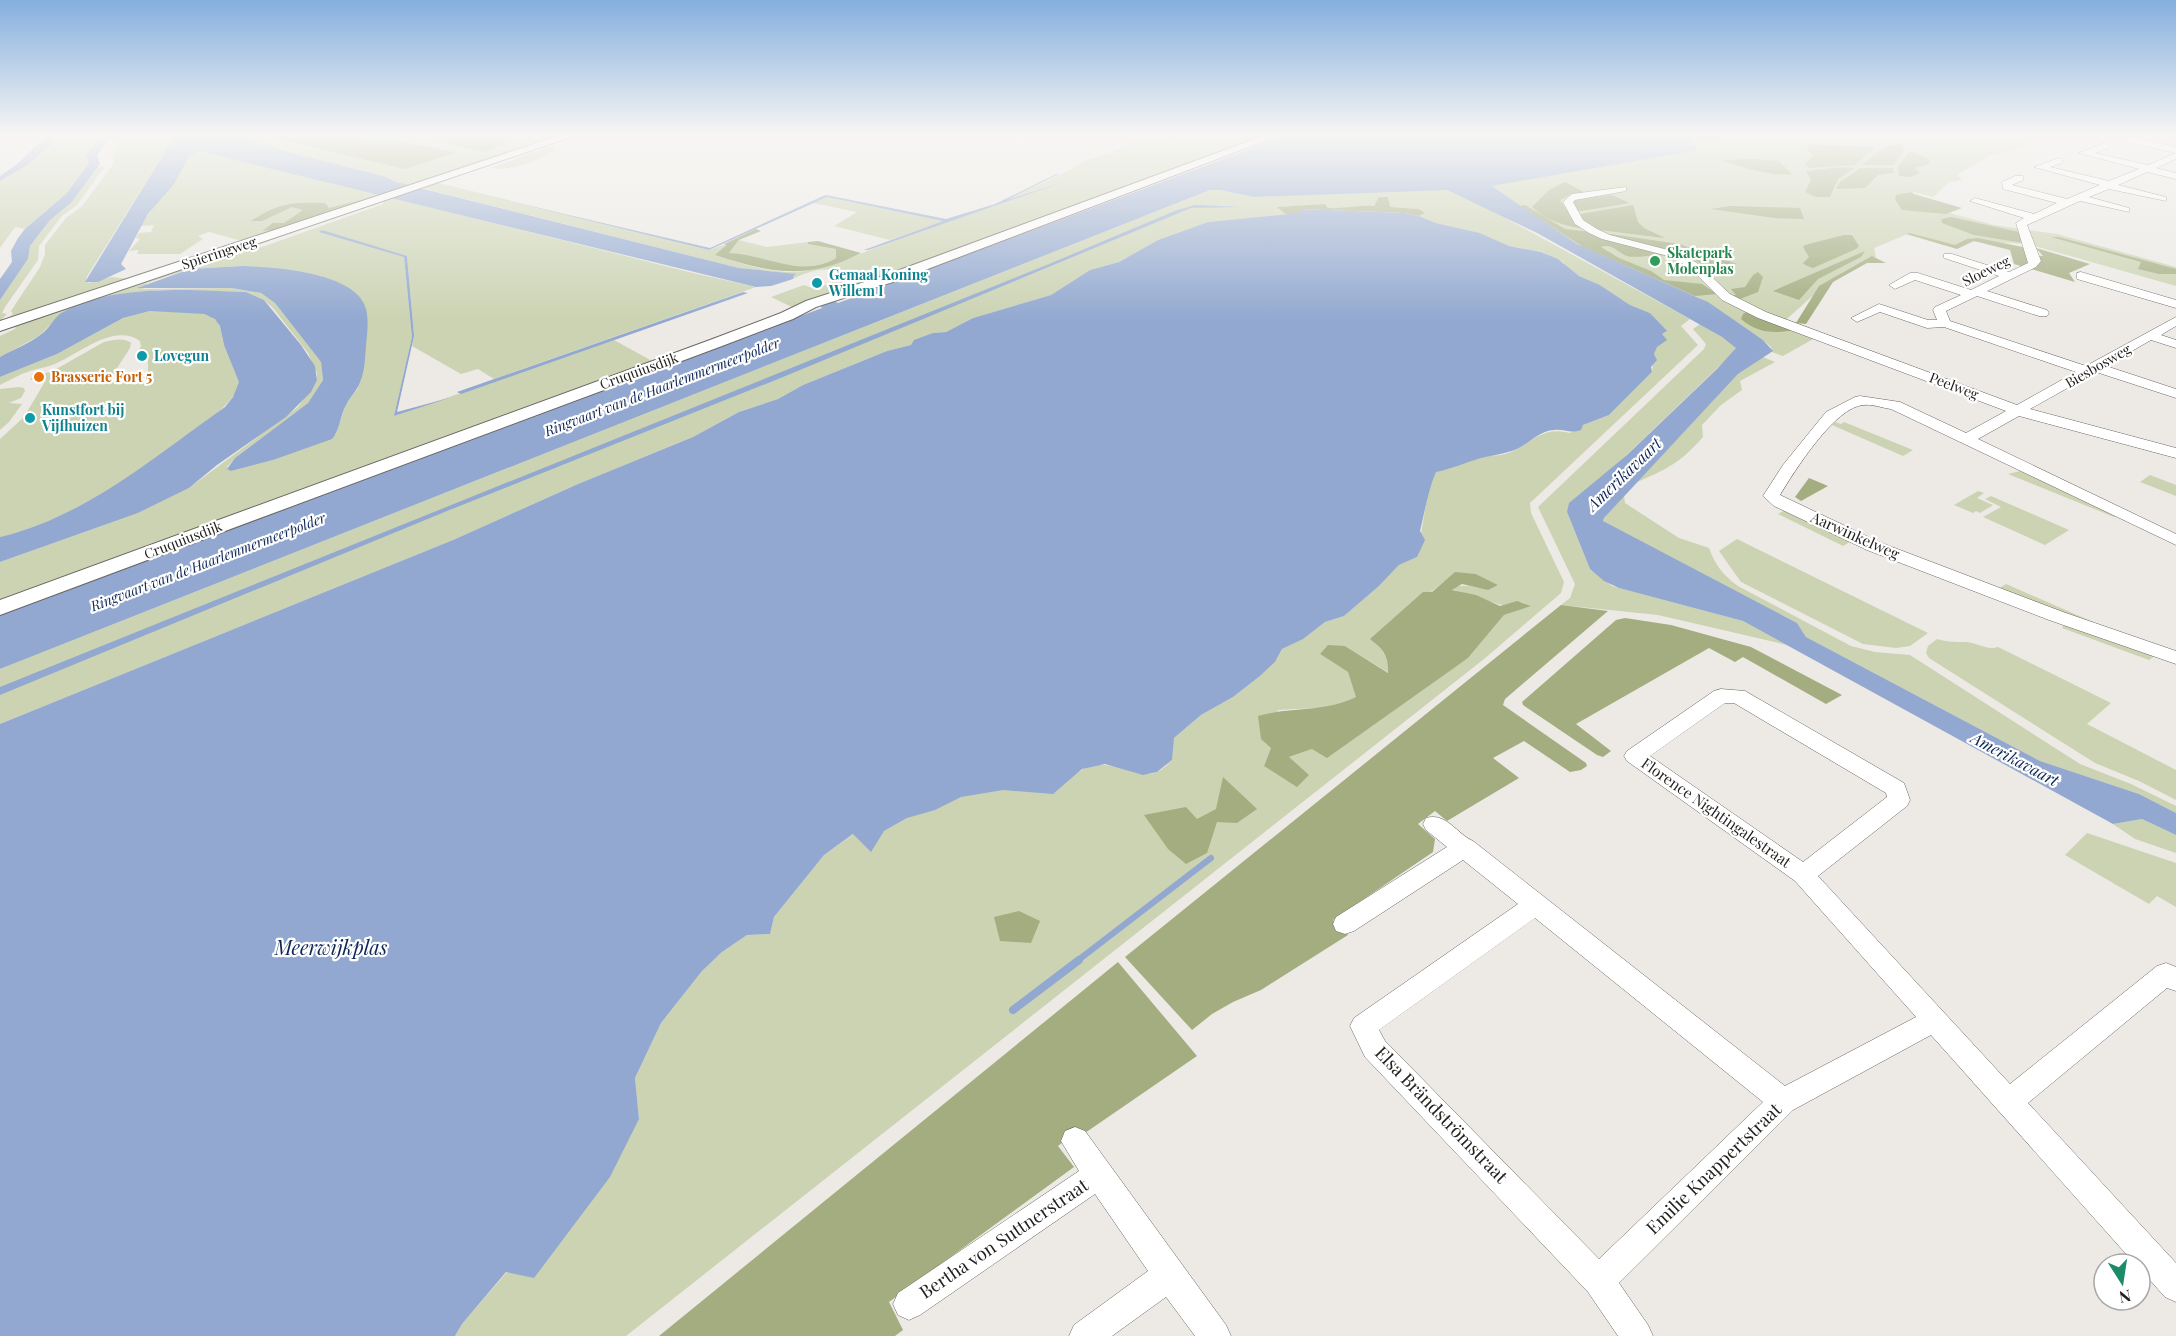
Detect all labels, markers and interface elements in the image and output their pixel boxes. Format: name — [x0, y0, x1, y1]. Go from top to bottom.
street label: Spieringweg — [179, 231, 259, 274]
place label: Skatepark Molenplas — [1667, 243, 1734, 278]
street label: Sloeweg — [1959, 251, 2014, 290]
marker: Skatepark Molenplas — [1648, 254, 1662, 268]
place label: Gemaal Koning Willem I — [828, 265, 928, 300]
marker: Gemaal Koning Willem I — [810, 276, 824, 290]
water label: Ringvaart van de Haarlemmermeerpolder — [541, 332, 783, 441]
street label: Biesbosweg — [2061, 339, 2135, 392]
place label: Lovegun — [154, 346, 209, 365]
street label: Cruquiusdijk — [597, 347, 681, 394]
marker: Lovegun — [135, 349, 149, 363]
place label: Brasserie Fort 5 — [51, 367, 152, 386]
street label: Peelweg — [1927, 367, 1982, 404]
marker: Brasserie Fort 5 — [32, 370, 46, 384]
place label: Kunstfort bij Vijfhuizen — [41, 400, 124, 435]
marker: Kunstfort bij Vijfhuizen — [23, 411, 37, 425]
water label: Amerikavaart — [1580, 432, 1666, 516]
street label: Aarwinkelweg — [1807, 506, 1903, 564]
water label: Ringvaart van de Haarlemmermeerpolder — [87, 507, 329, 616]
street label: Cruquiusdijk — [141, 516, 225, 563]
water label: Amerikavaart — [1966, 726, 2063, 791]
street label: Florence Nightingalestraat — [1638, 753, 1796, 872]
water label: Meerwijkplas — [274, 933, 388, 960]
street label: Elsa Brändströmstraat — [1370, 1041, 1514, 1188]
street label: Emilie Knappertstraat — [1641, 1097, 1786, 1239]
street label: Bertha von Suttnerstraat — [914, 1172, 1093, 1304]
north arrow — [2092, 1252, 2152, 1312]
text: N — [2117, 1286, 2133, 1309]

